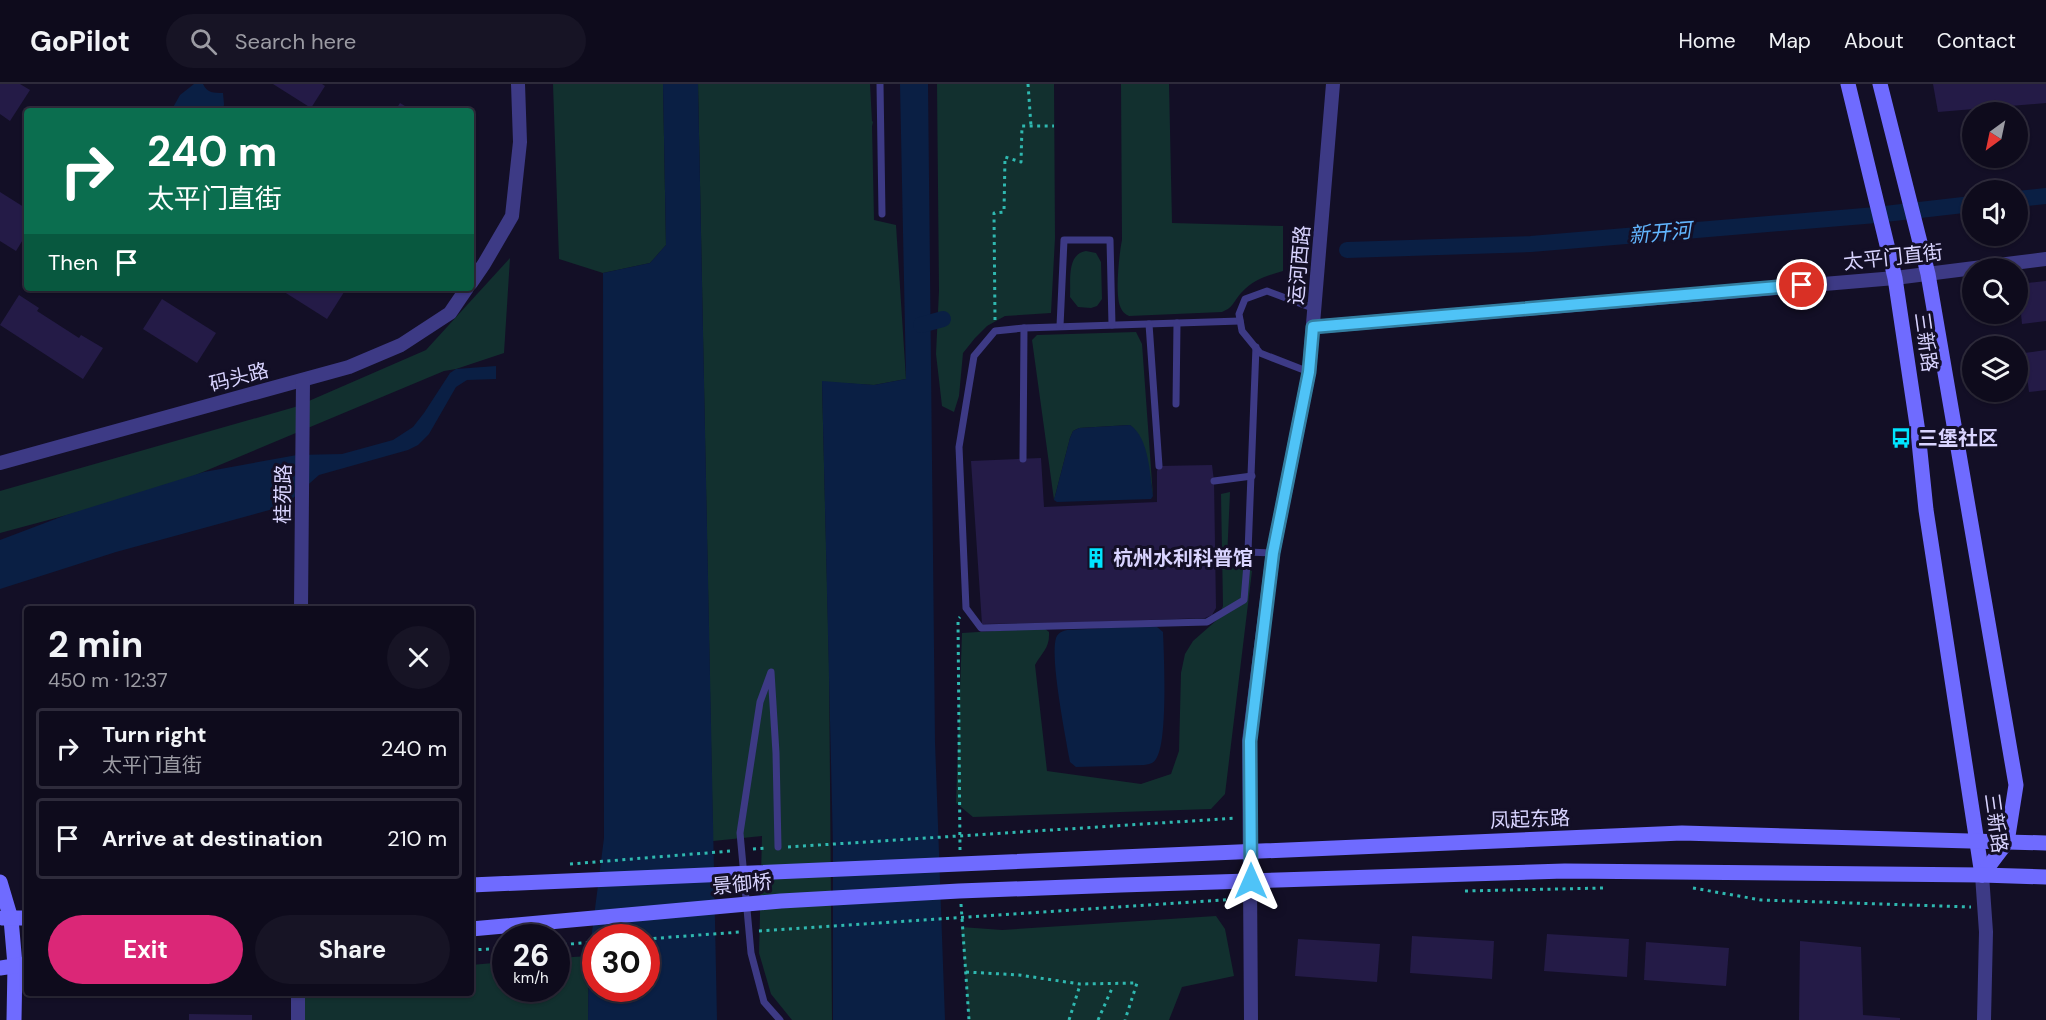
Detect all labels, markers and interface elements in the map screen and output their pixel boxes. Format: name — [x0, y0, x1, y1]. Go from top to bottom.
search box — [166, 14, 586, 68]
text: GoPilot — [30, 23, 130, 60]
icon: search — [187, 25, 220, 58]
text: Search here — [235, 27, 356, 56]
text: Home — [1678, 27, 1736, 55]
text: Map — [1769, 27, 1811, 55]
text: About — [1844, 27, 1904, 55]
text: Contact — [1937, 27, 2016, 55]
north arrow — [1962, 102, 2028, 168]
map controls — [1962, 102, 2028, 402]
text: 240 m — [147, 124, 277, 179]
icon: right — [48, 132, 126, 210]
button: sound — [1962, 180, 2028, 246]
text: 太平门直街 — [147, 181, 282, 216]
water label: 新开河 — [1627, 216, 1697, 250]
street label: 运河西路 — [1283, 224, 1315, 306]
street label: 太平门直街 — [1842, 239, 1944, 275]
icon: arrive — [110, 246, 143, 279]
text: Then — [48, 248, 98, 277]
button: search — [1962, 258, 2028, 324]
pin — [1776, 259, 1827, 310]
icon: arrive — [1785, 268, 1818, 301]
street label: 三新路 — [1909, 310, 1943, 374]
button: layers — [1962, 336, 2028, 402]
street label: 码头路 — [207, 357, 271, 397]
place label: 三堡社区 — [1918, 425, 1998, 451]
bus stop icon: 三堡社区 — [1889, 426, 1913, 450]
street label: 桂苑路 — [269, 464, 297, 524]
place label: 杭州水利科普馆 — [1113, 545, 1253, 571]
building icon: 杭州水利科普馆 — [1084, 546, 1108, 570]
text: 2 min — [48, 621, 143, 668]
button: close — [387, 626, 450, 689]
text: 450 m · 12:37 — [48, 667, 168, 693]
text: Turn right — [102, 720, 207, 749]
icon: right — [51, 732, 84, 765]
text: 240 m — [381, 734, 447, 763]
text: 太平门直街 — [102, 752, 202, 778]
street label: 三新路 — [1979, 791, 2013, 855]
street label: 凤起东路 — [1490, 805, 1570, 833]
icon: arrive — [51, 822, 84, 855]
text: Arrive at destination — [102, 824, 323, 853]
text: 210 m — [387, 824, 447, 853]
position arrow — [1219, 849, 1283, 913]
street label: 景御桥 — [711, 868, 773, 900]
button: Exit — [48, 915, 243, 984]
button: Share — [255, 915, 450, 984]
speed limit sign: 30 — [582, 924, 660, 1002]
text: 26 — [513, 936, 549, 975]
text: km/h — [513, 968, 549, 988]

